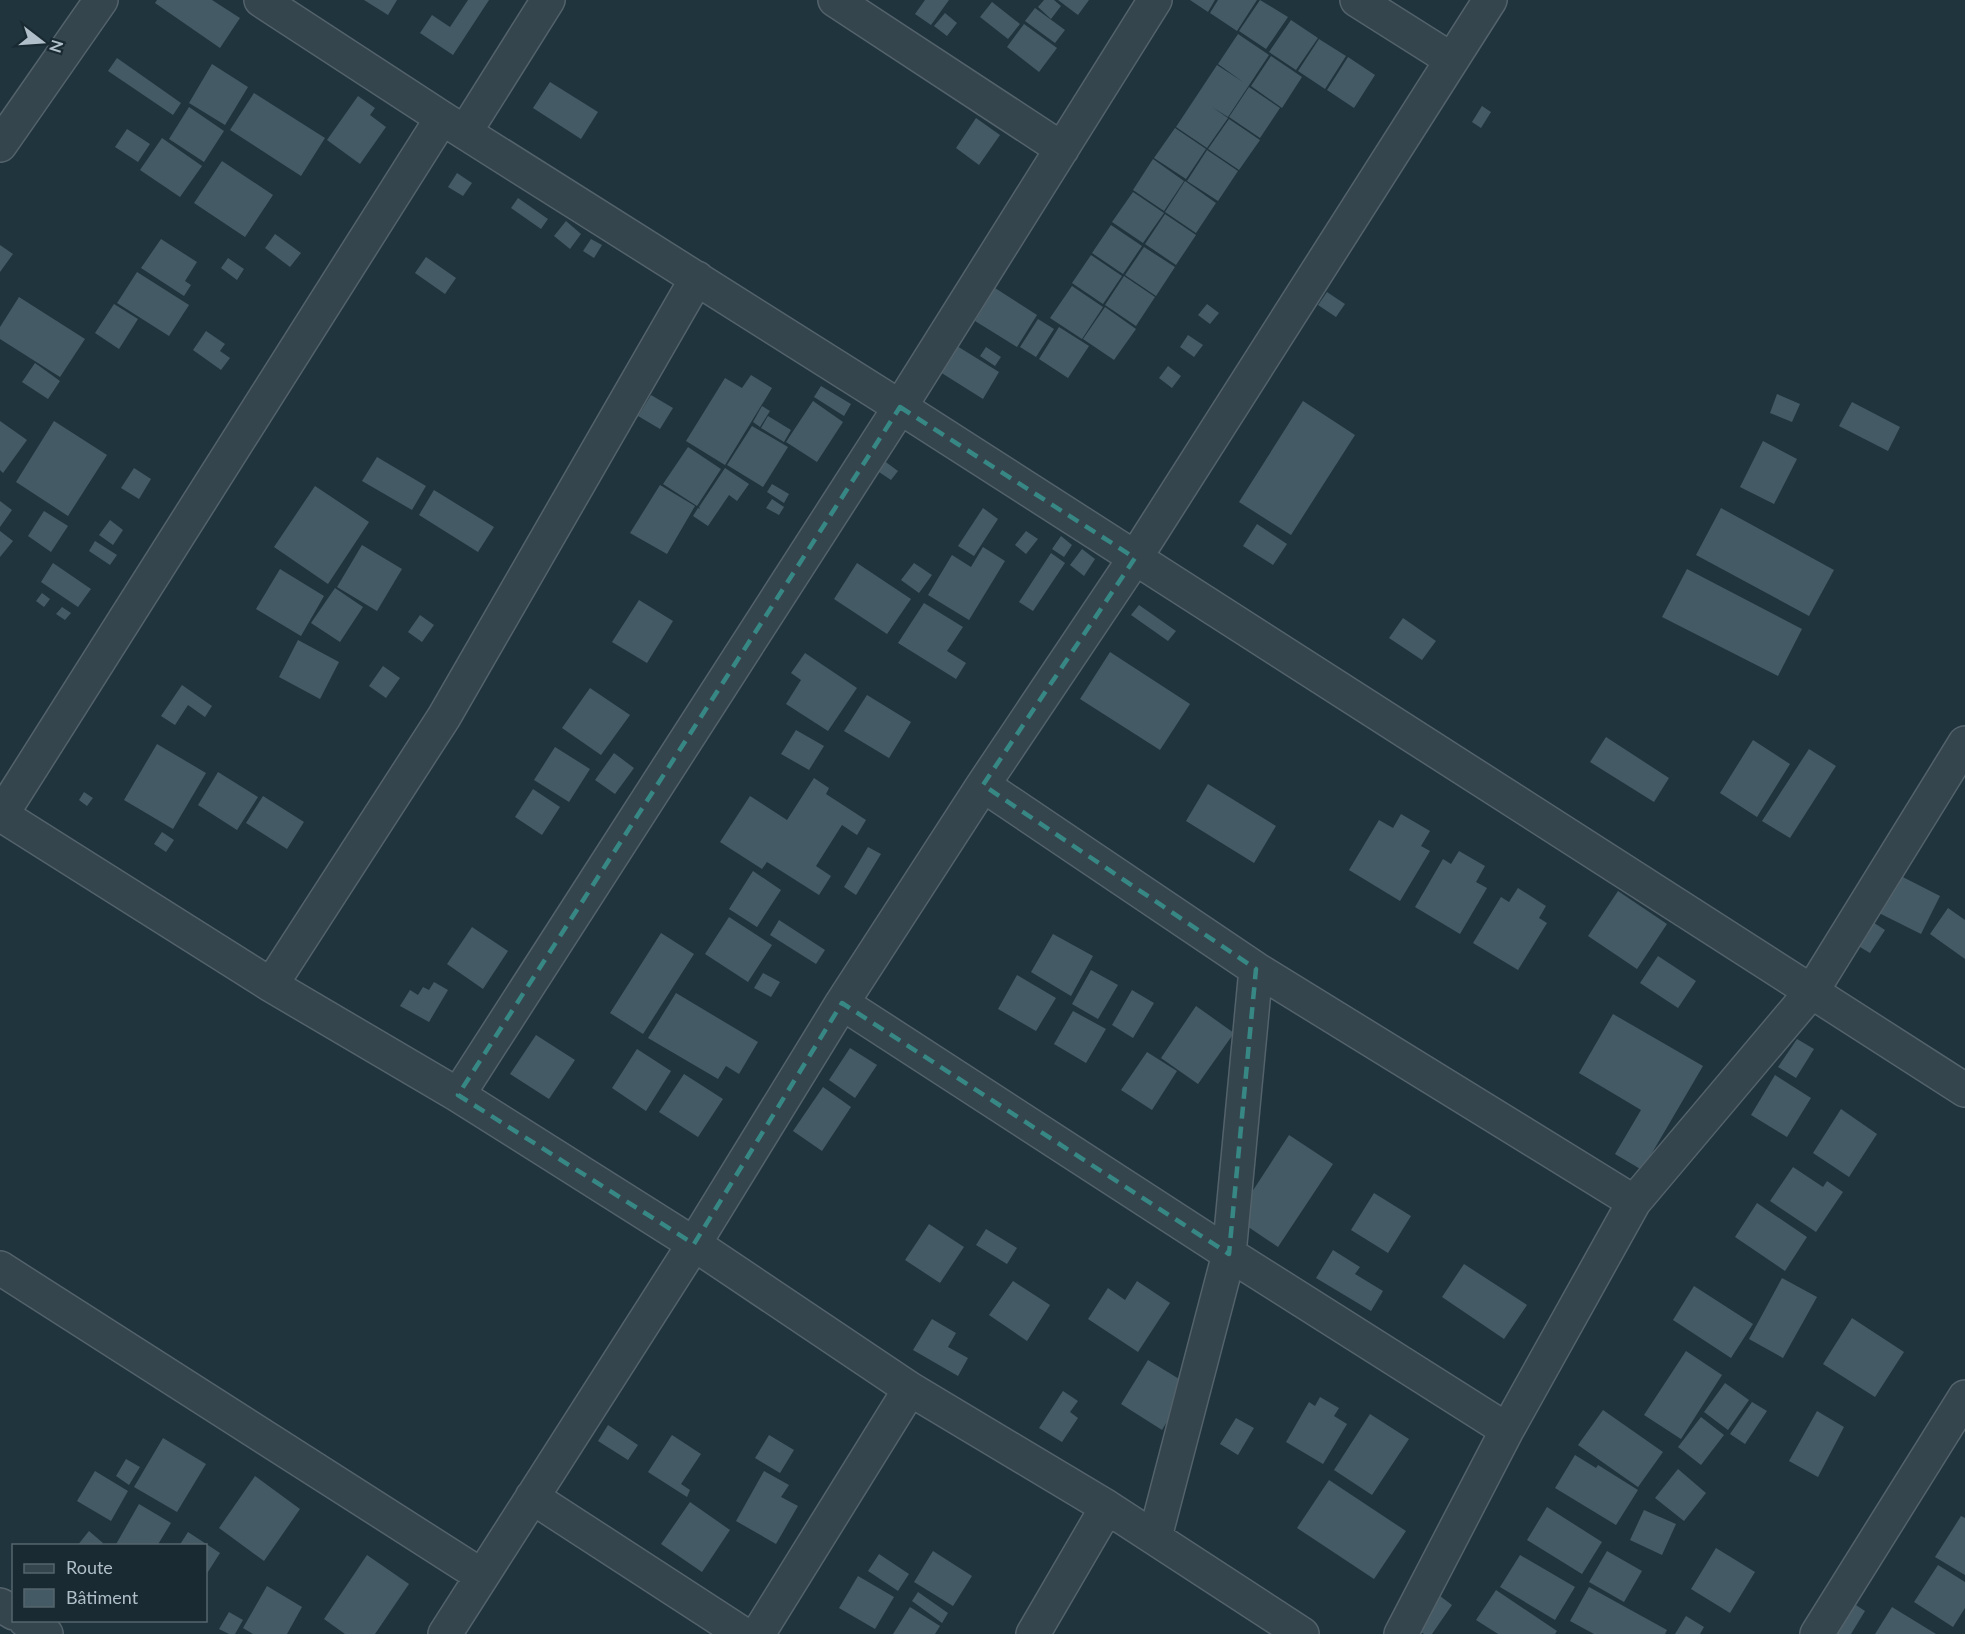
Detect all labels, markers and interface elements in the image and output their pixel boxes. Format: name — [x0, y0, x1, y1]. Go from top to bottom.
north arrow — [12, 12, 72, 72]
text: N — [46, 38, 68, 55]
legend — [12, 1544, 207, 1622]
text: Route — [66, 1556, 113, 1578]
text: Bâtiment — [66, 1586, 139, 1608]

